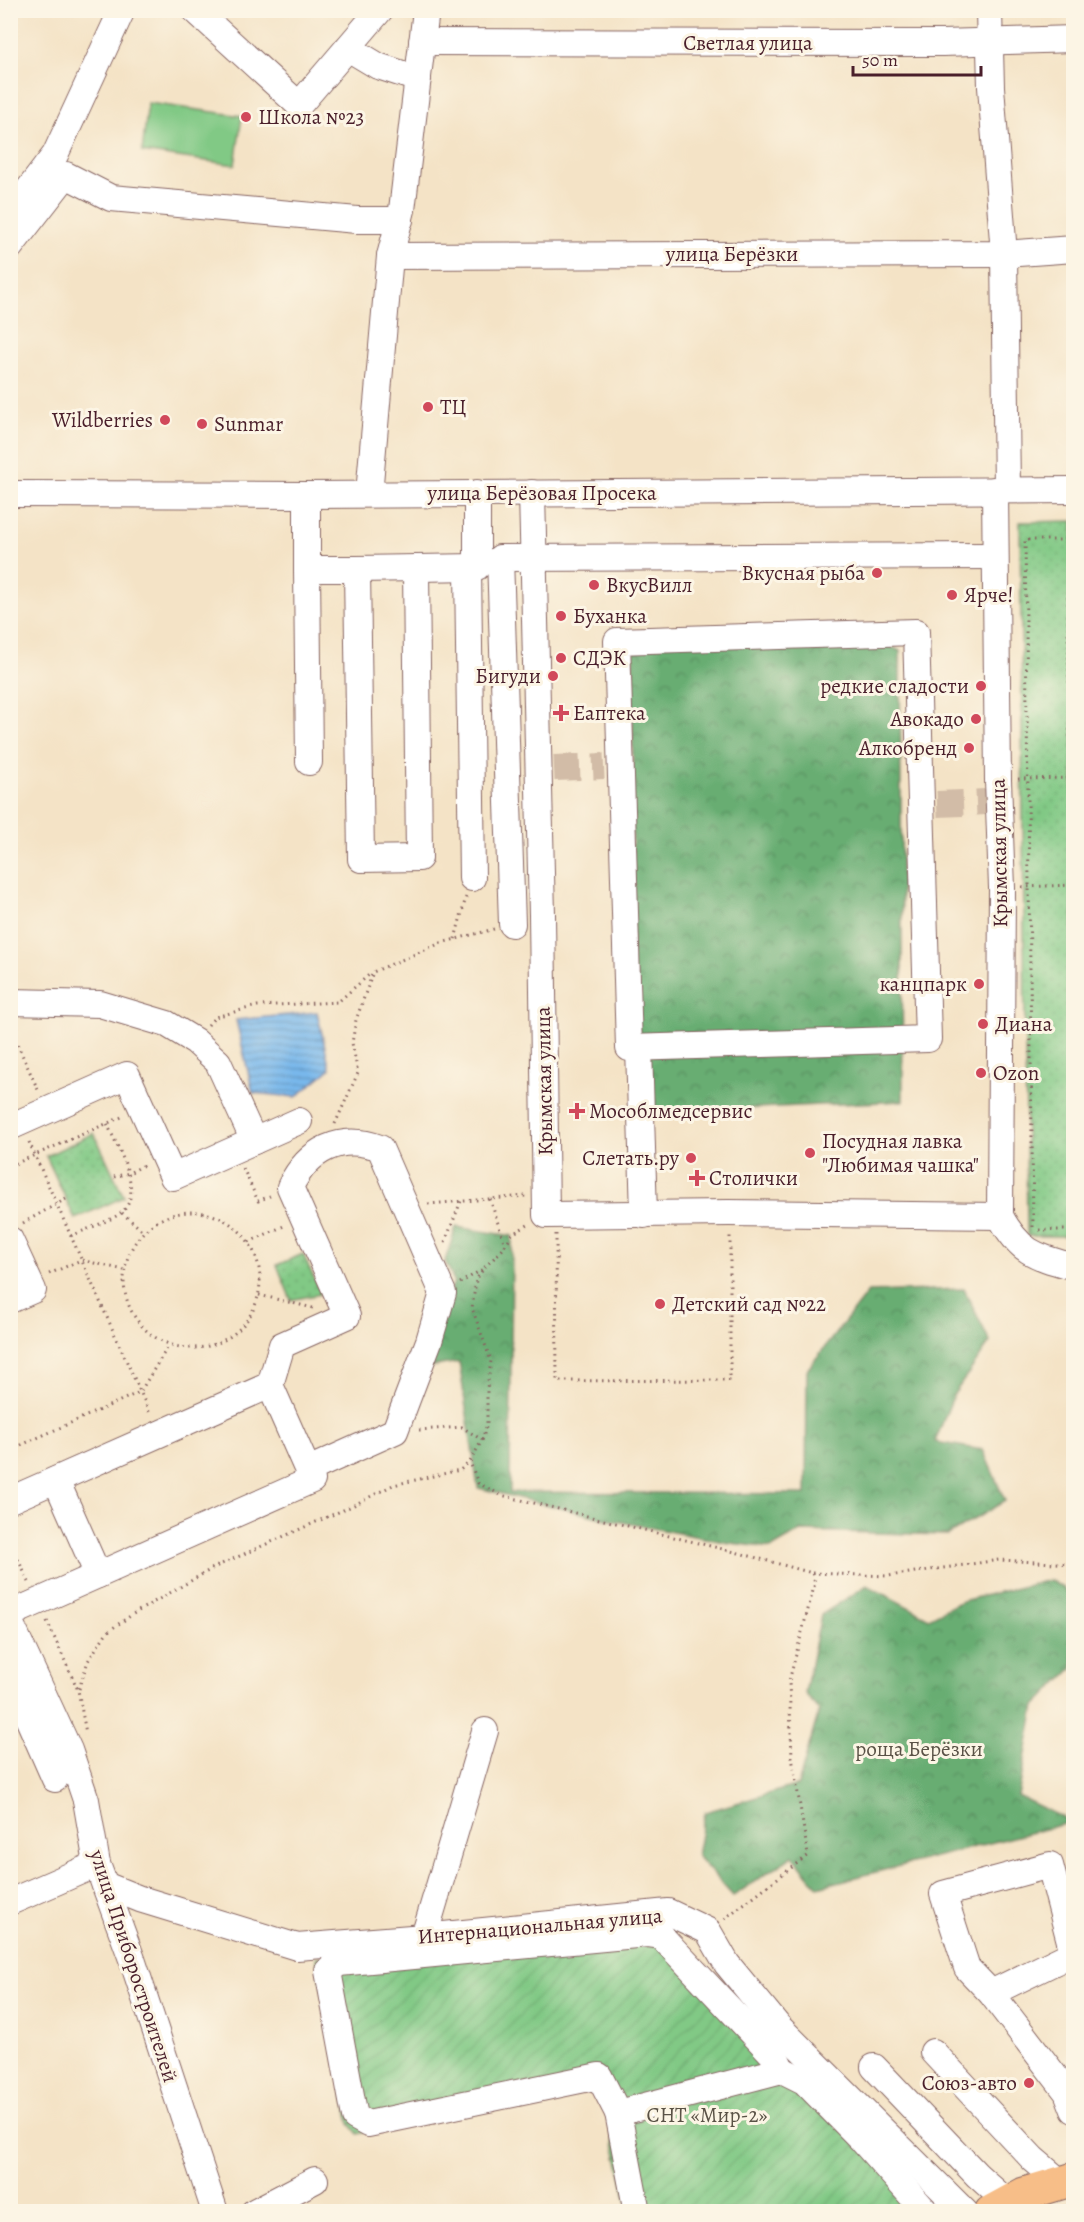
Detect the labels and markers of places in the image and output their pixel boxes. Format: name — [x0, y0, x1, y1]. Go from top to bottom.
place label: Школа №23 — [258, 103, 364, 131]
marker: Школа №23 — [239, 110, 253, 124]
place label: ТЦ — [440, 393, 466, 421]
marker: ТЦ — [421, 400, 435, 414]
place label: Wildberries — [51, 406, 153, 434]
place label: Sunmar — [214, 410, 283, 438]
marker: Wildberries — [158, 413, 172, 427]
marker: Sunmar — [195, 417, 209, 431]
place label: Вкусная рыба — [742, 559, 865, 587]
marker: Вкусная рыба — [870, 566, 884, 580]
place label: ВкусВилл — [606, 571, 692, 599]
marker: ВкусВилл — [587, 578, 601, 592]
place label: Ярче! — [964, 581, 1014, 609]
marker: Ярче! — [945, 588, 959, 602]
place label: Буханка — [573, 602, 647, 630]
marker: Буханка — [554, 609, 568, 623]
place label: СДЭК — [573, 644, 627, 672]
marker: СДЭК — [554, 651, 568, 665]
place label: Бигуди — [475, 662, 541, 690]
marker: Бигуди — [546, 669, 560, 683]
place label: редкие сладости — [820, 672, 969, 700]
marker: редкие сладости — [974, 679, 988, 693]
place label: Еаптека — [573, 699, 646, 727]
place label: Авокадо — [889, 705, 964, 733]
marker: Еаптека — [554, 706, 568, 720]
marker: Авокадо — [969, 712, 983, 726]
place label: Алкобренд — [858, 734, 957, 762]
marker: Алкобренд — [962, 741, 976, 755]
place label: канцпарк — [879, 970, 967, 998]
marker: канцпарк — [972, 977, 986, 991]
place label: Диана — [995, 1010, 1053, 1038]
marker: Диана — [976, 1017, 990, 1031]
place label: Ozon — [993, 1059, 1039, 1087]
marker: Ozon — [974, 1066, 988, 1080]
place label: Мособлмедсервис — [589, 1097, 753, 1125]
marker: Мособлмедсервис — [570, 1104, 584, 1118]
place label: Посудная лавка "Любимая чашка" — [822, 1127, 979, 1179]
place label: Слетать.ру — [582, 1144, 679, 1172]
marker: Посудная лавка "Любимая чашка" — [803, 1146, 817, 1160]
marker: Слетать.ру — [684, 1151, 698, 1165]
place label: Столички — [709, 1164, 798, 1192]
marker: Столички — [690, 1171, 704, 1185]
place label: Детский сад №22 — [672, 1290, 826, 1318]
marker: Детский сад №22 — [653, 1297, 667, 1311]
place label: Союз-авто — [922, 2069, 1017, 2097]
marker: Союз-авто — [1022, 2076, 1036, 2090]

